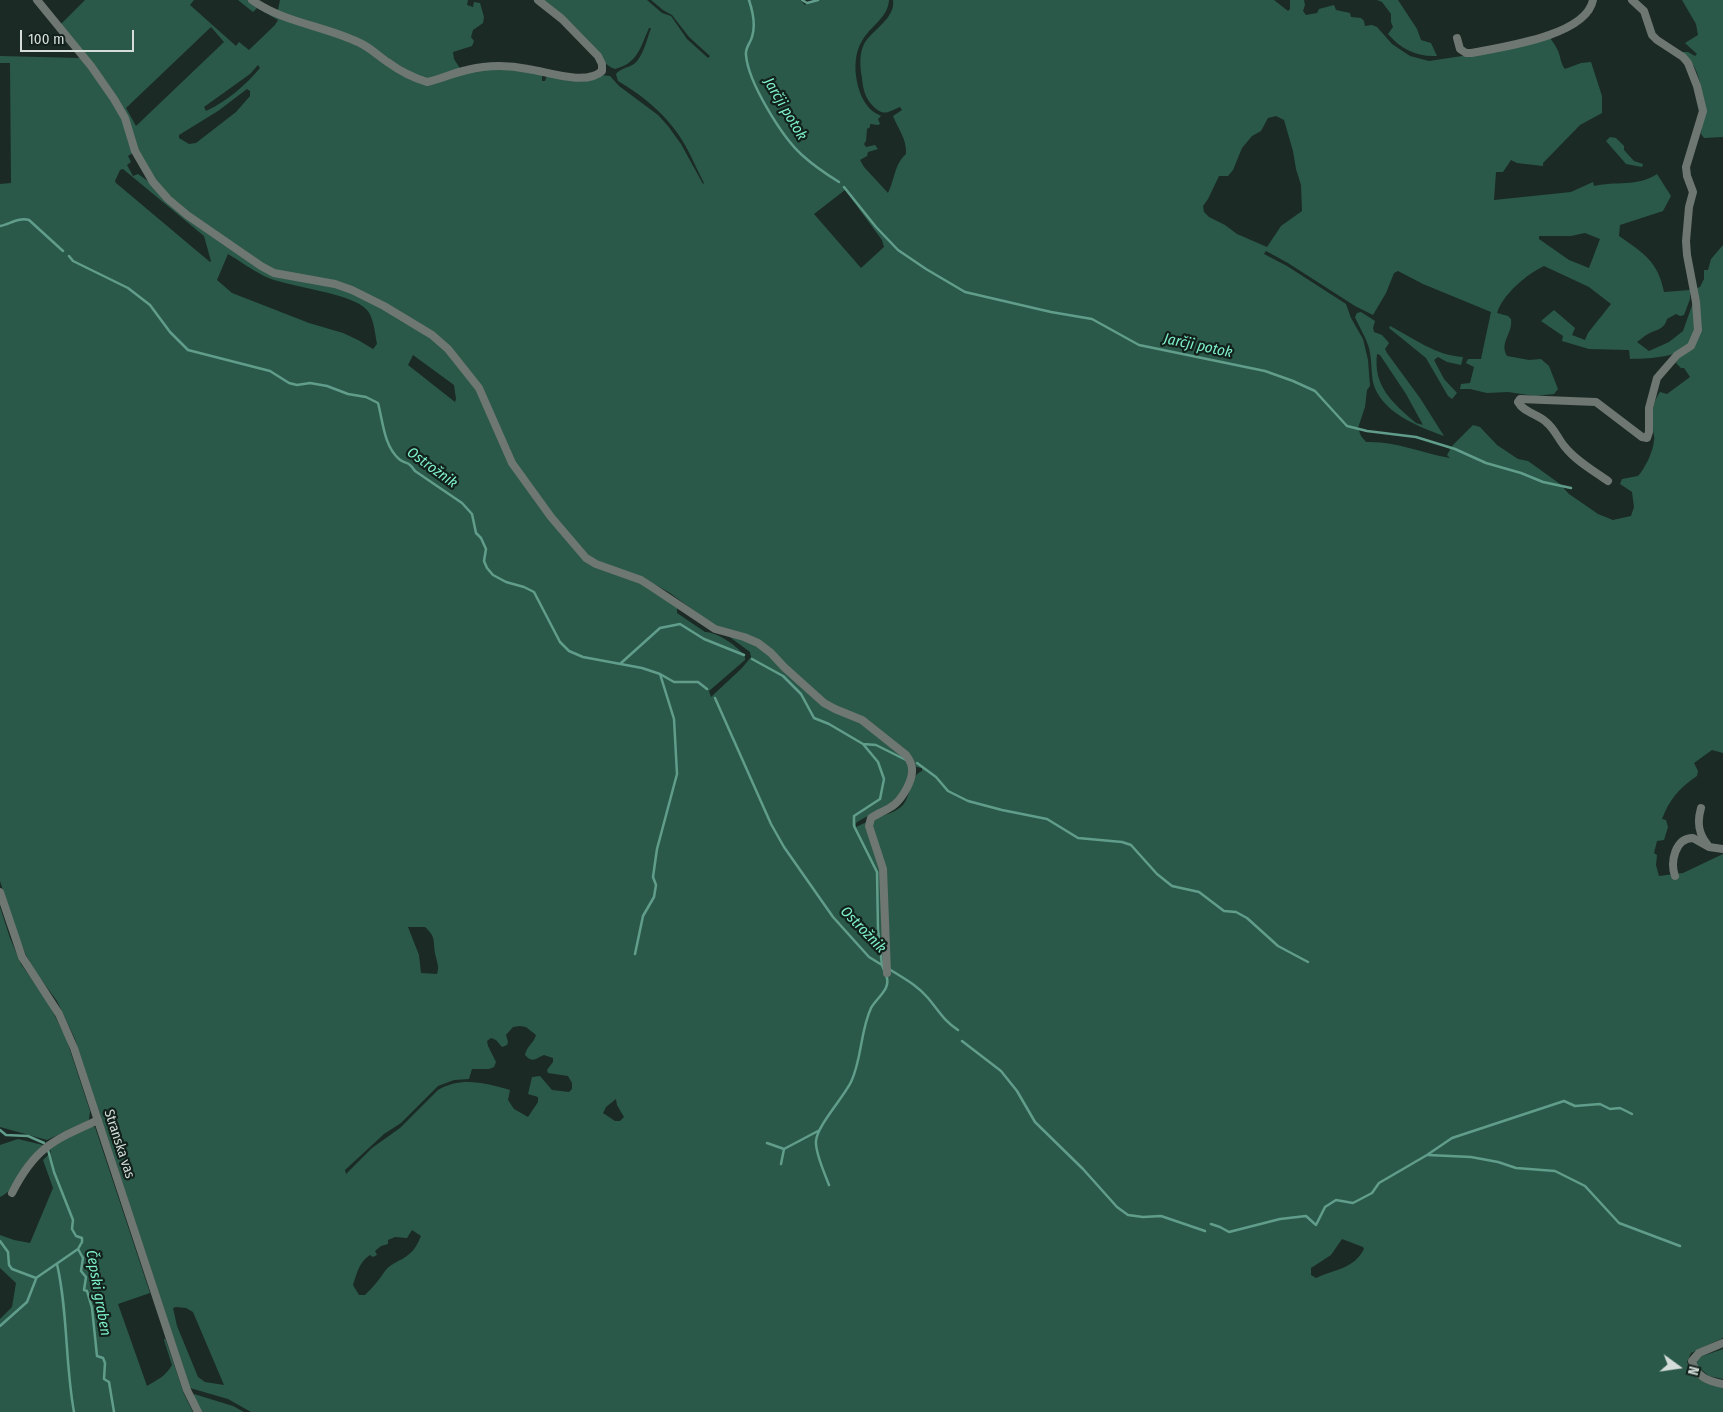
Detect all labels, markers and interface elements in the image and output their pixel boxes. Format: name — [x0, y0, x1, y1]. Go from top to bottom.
scale bar — [22, 20, 136, 52]
text: 100 m — [28, 30, 65, 48]
water label: Jarčji potok — [759, 74, 811, 144]
water label: Jarčji potok — [1162, 330, 1234, 362]
water label: Ostrožnik — [403, 444, 461, 492]
water label: Ostrožnik — [836, 903, 890, 957]
street label: Stranska vas — [100, 1107, 138, 1181]
water label: Čepski graben — [82, 1249, 114, 1337]
north arrow — [1653, 1342, 1703, 1392]
text: N — [1684, 1365, 1702, 1377]

